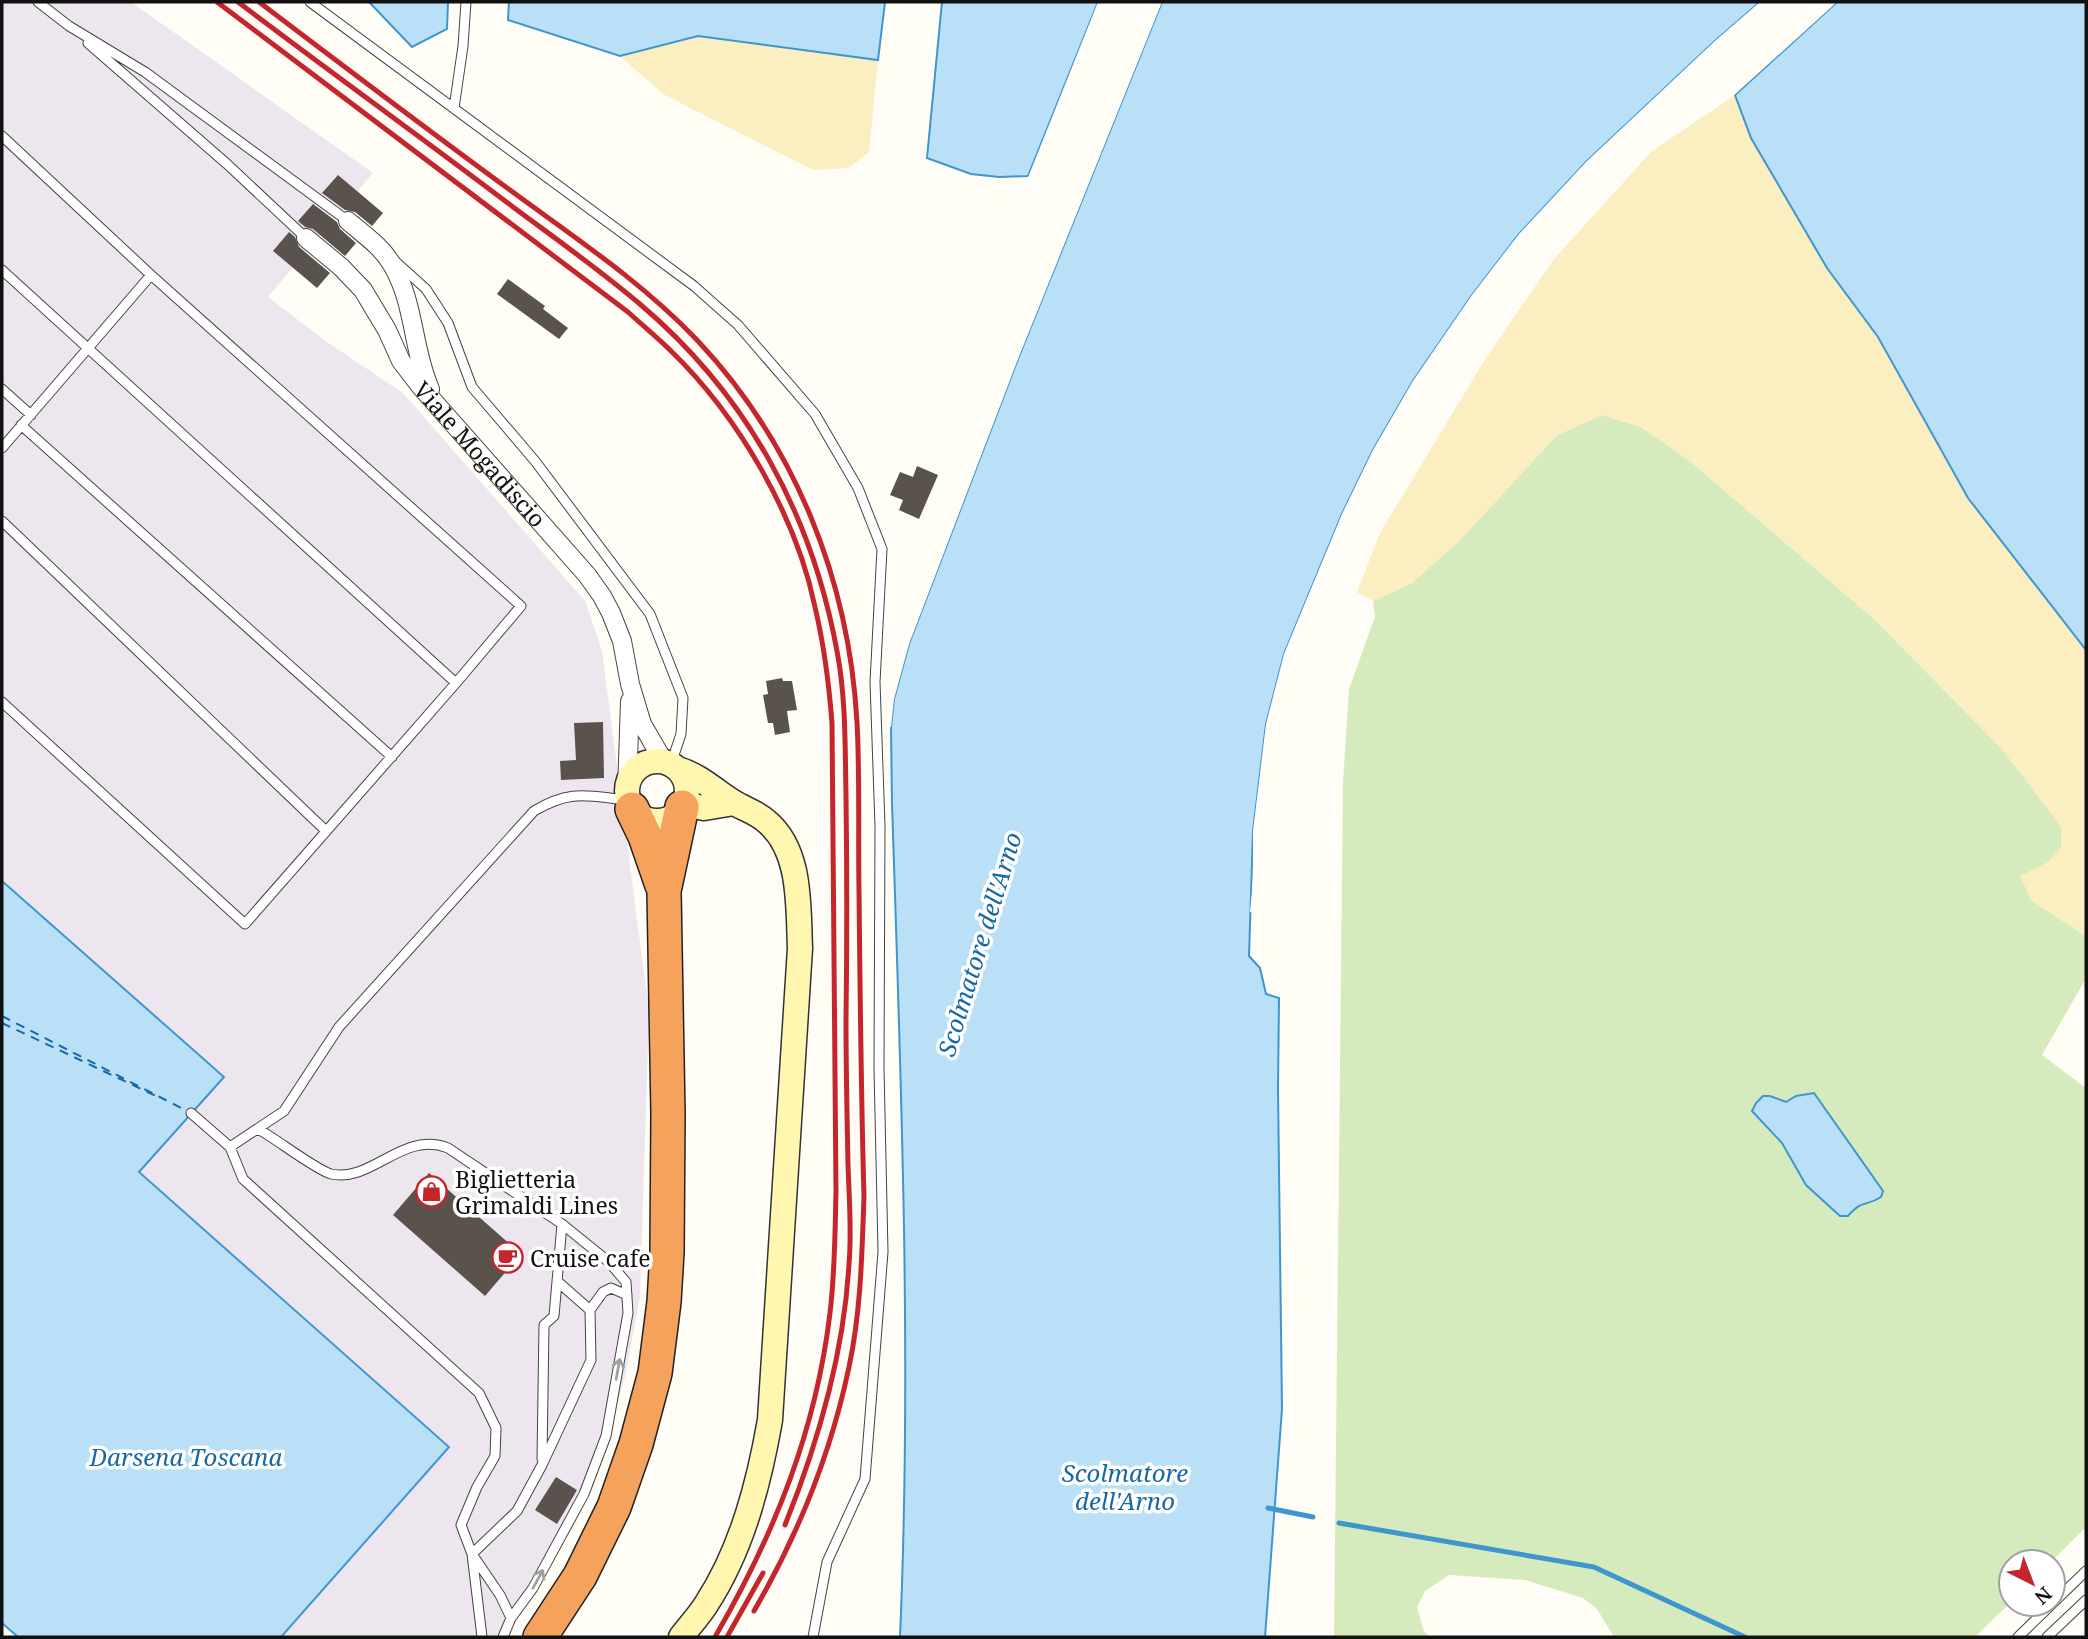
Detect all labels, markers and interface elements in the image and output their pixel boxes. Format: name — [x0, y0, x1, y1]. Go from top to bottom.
street label: Viale Mogadiscio — [407, 374, 553, 534]
water label: Scolmatore dell'Arno — [929, 828, 1029, 1060]
place label: Biglietteria Grimaldi Lines — [455, 1163, 618, 1221]
shop icon: Biglietteria Grimaldi Lines — [415, 1175, 449, 1209]
cafe icon: Cruise cafe — [490, 1241, 524, 1275]
place label: Cruise cafe — [530, 1242, 651, 1274]
one-way arrow — [612, 1358, 626, 1381]
water label: Darsena Toscana — [89, 1440, 282, 1473]
water label: Scolmatore dell'Arno — [1062, 1456, 1188, 1517]
north arrow — [1997, 1548, 2067, 1618]
one-way arrow — [532, 1569, 545, 1590]
text: N — [2029, 1581, 2058, 1610]

